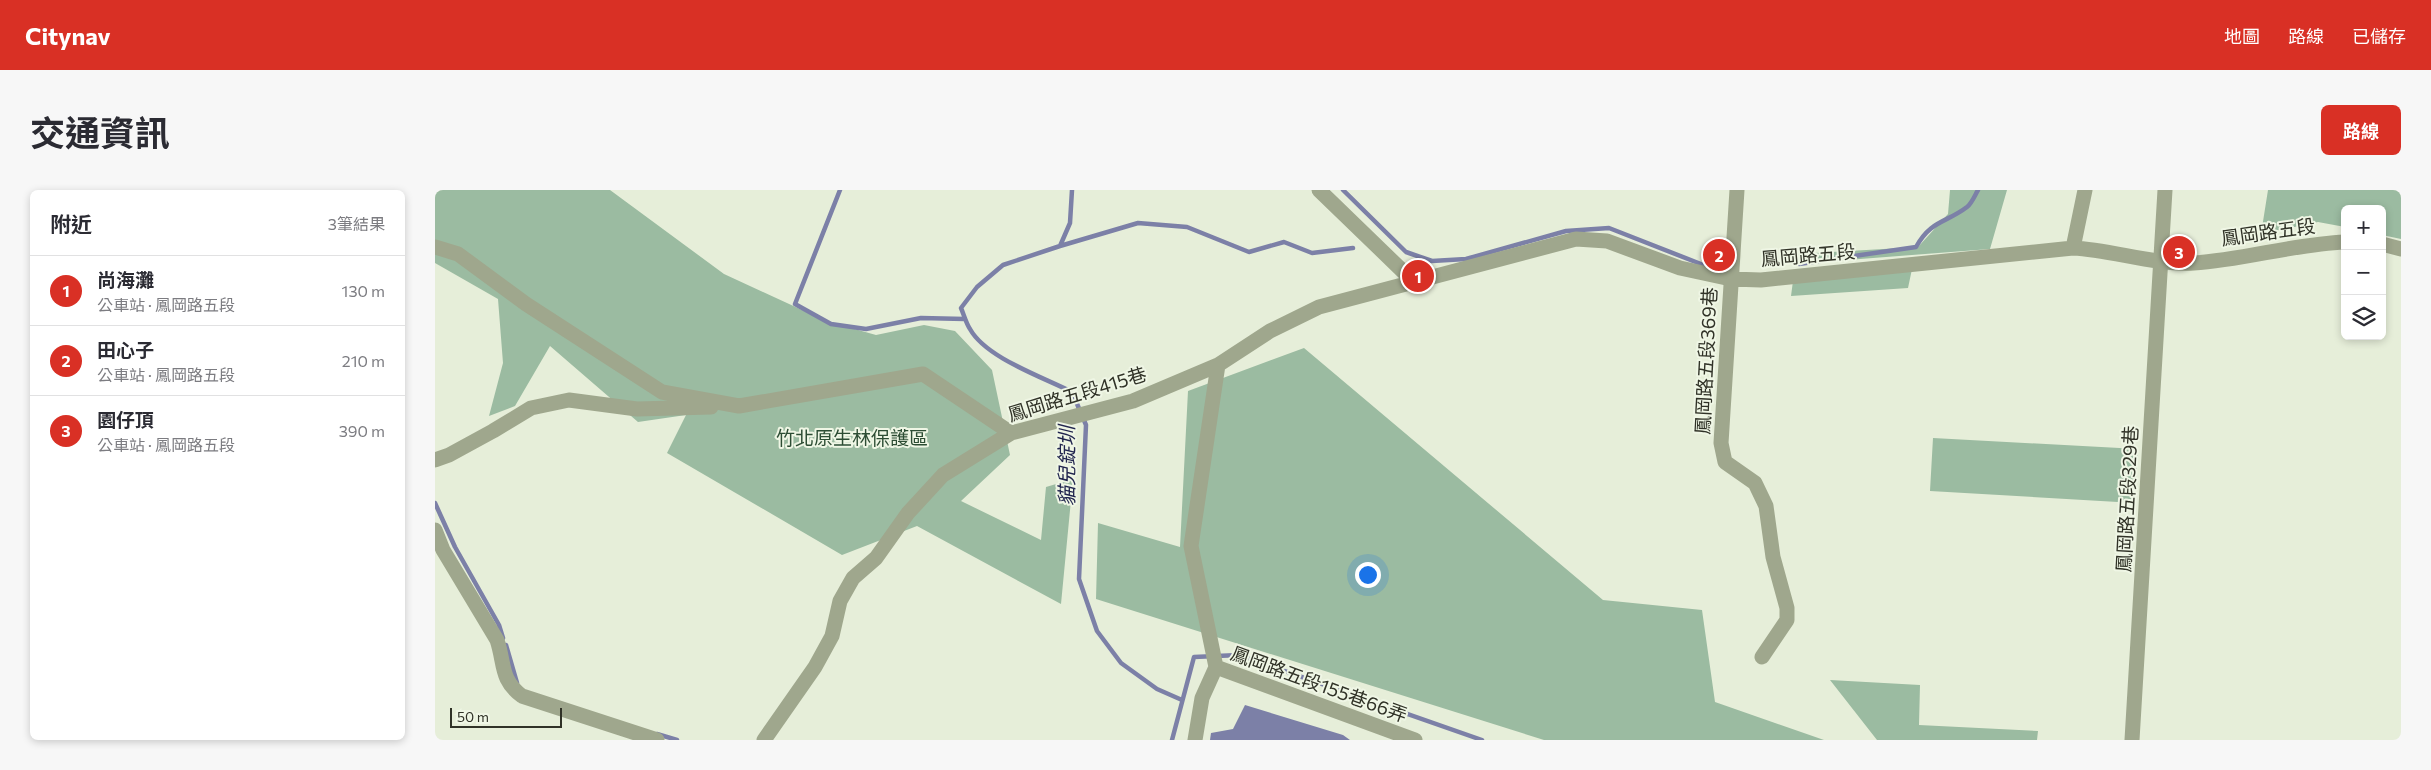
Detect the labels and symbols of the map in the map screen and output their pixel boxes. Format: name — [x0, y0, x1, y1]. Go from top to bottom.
street label: 鳳岡路五段 — [2219, 214, 2317, 250]
pin: 3 — [2163, 233, 2195, 271]
pin: 2 — [1703, 236, 1735, 274]
street label: 鳳岡路五段 — [1760, 239, 1856, 270]
pin: 1 — [1402, 257, 1434, 295]
street label: 鳳岡路五段369巷 — [1690, 287, 1721, 435]
street label: 鳳岡路五段415巷 — [1005, 361, 1149, 426]
water label: 貓兒錠圳 — [1054, 423, 1078, 506]
street label: 鳳岡路五段329巷 — [2111, 425, 2142, 573]
park label: 竹北原生林保護區 — [776, 426, 928, 449]
your location — [1355, 562, 1381, 588]
street label: 鳳岡路五段155巷66弄 — [1228, 641, 1411, 726]
scale bar — [450, 705, 563, 728]

